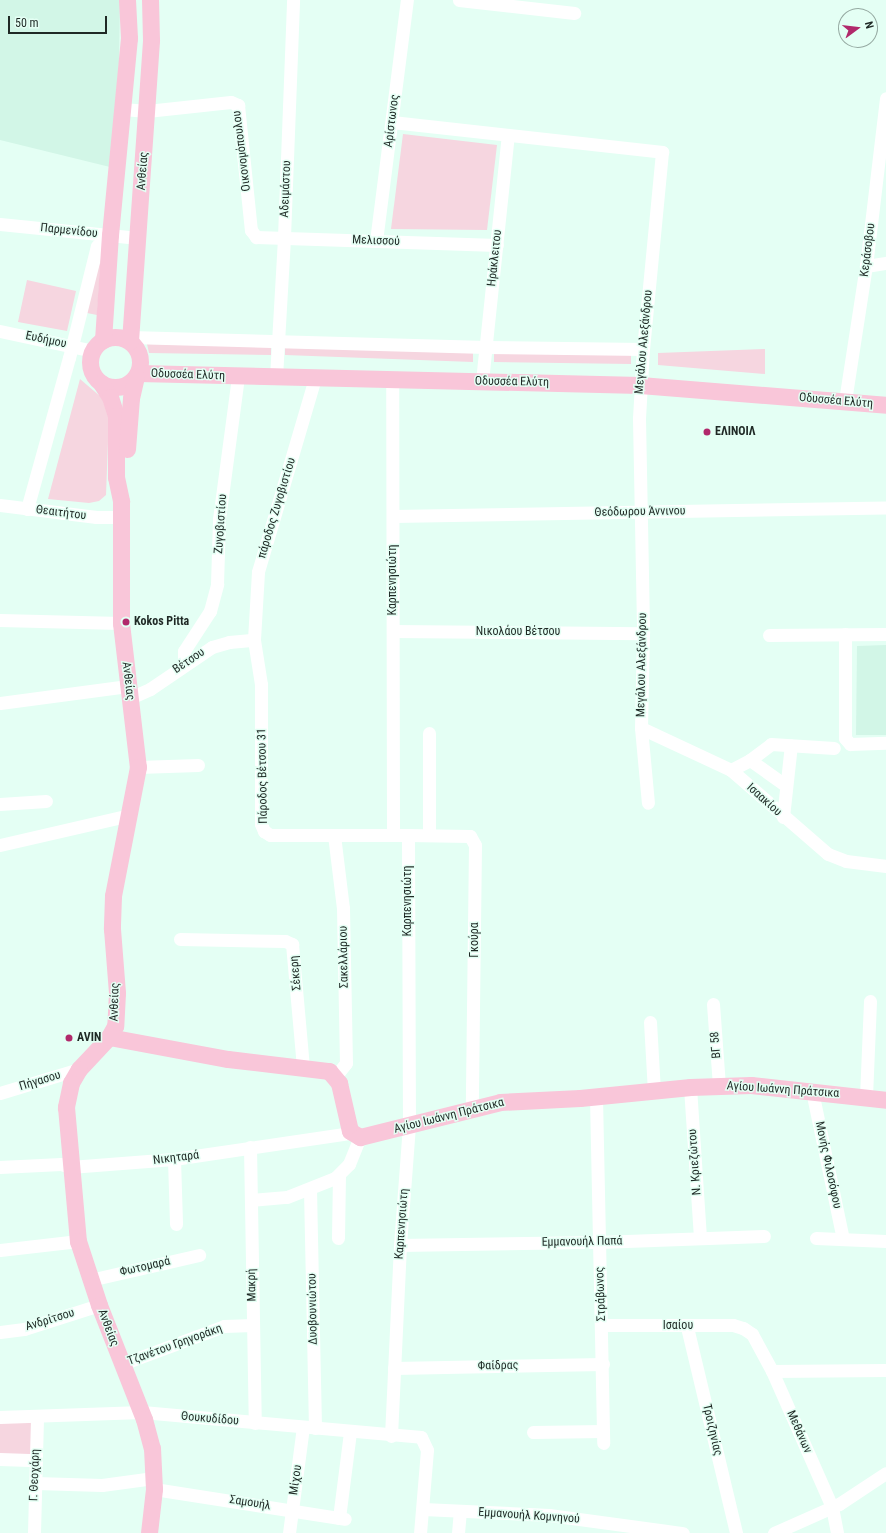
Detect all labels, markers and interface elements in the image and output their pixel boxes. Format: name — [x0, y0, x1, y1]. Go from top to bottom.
scale bar — [10, 8, 109, 34]
north arrow — [838, 8, 878, 48]
text: 50 m — [15, 16, 39, 30]
text: N — [862, 20, 876, 30]
street label: Αρίστωνος — [382, 94, 402, 148]
street label: Οικονομόπουλου — [230, 110, 254, 192]
street label: Ανθείας — [134, 151, 152, 191]
street label: Αδειμάστου — [278, 160, 294, 218]
street label: Παρμενίδου — [40, 221, 98, 241]
street label: Κεράσοβου — [858, 222, 878, 278]
street label: Ηράκλειτου — [485, 229, 505, 287]
street label: Μελισσού — [352, 233, 400, 249]
street label: Μεγάλου Αλεξάνδρου — [632, 289, 656, 395]
street label: Ευδήμου — [24, 329, 68, 351]
street label: Οδυσσέα Ελύτη — [151, 367, 225, 383]
street label: Οδυσσέα Ελύτη — [475, 374, 549, 390]
street label: Οδυσσέα Ελύτη — [798, 391, 874, 411]
place label: ΕΛΙΝΟΙΛ — [715, 425, 756, 439]
marker: ΕΛΙΝΟΙΛ — [702, 427, 712, 437]
street label: πάροδος Ζυγοβιστίου — [255, 456, 299, 560]
street label: Ζυγοβιστίου — [212, 494, 230, 554]
street label: Θεαιτήτου — [35, 503, 87, 523]
street label: Θεόδωρου Άννινου — [594, 504, 686, 520]
street label: Καρπενησιώτη — [386, 545, 400, 615]
street label: Μεγάλου Αλεξάνδρου — [634, 613, 650, 717]
place label: Kokos Pitta — [134, 615, 189, 629]
marker: Kokos Pitta — [121, 617, 131, 627]
street label: Νικολάου Βέτσου — [476, 625, 560, 639]
street label: Βέτσου — [170, 645, 208, 677]
street label: Ανθείας — [119, 661, 137, 701]
street label: Πάροδος Βέτσου 31 — [255, 728, 271, 824]
street label: Ισαακίου — [744, 781, 784, 819]
street label: Καρπενησιώτη — [401, 866, 415, 936]
street label: Γκούρα — [468, 922, 482, 958]
street label: Σακελλάριου — [336, 926, 352, 988]
street label: Σέκερη — [287, 955, 305, 991]
street label: Ανθείας — [107, 982, 123, 1022]
place label: AVIN — [77, 1031, 101, 1045]
street label: ΒΓ 58 — [708, 1031, 724, 1059]
marker: AVIN — [64, 1033, 74, 1043]
street label: Πήγασου — [18, 1068, 62, 1094]
street label: Αγίου Ιωάννη Πράτσικα — [726, 1079, 840, 1101]
street label: Αγίου Ιωάννη Πράτσικα — [393, 1095, 505, 1137]
street label: Μονής Φιλοσόφου — [812, 1120, 844, 1210]
street label: Ν. Κριεζώτου — [686, 1128, 704, 1196]
street label: Νικηταρά — [152, 1148, 200, 1168]
street label: Καρπενησιώτη — [392, 1188, 412, 1260]
street label: Εμμανουήλ Παπά — [541, 1234, 623, 1250]
street label: Φωτομαρά — [118, 1254, 172, 1280]
street label: Στράβωνος — [593, 1266, 609, 1322]
street label: Μακρή — [245, 1268, 259, 1302]
street label: Δυοβουνιώτου — [305, 1273, 321, 1345]
street label: Ανδρίτσου — [24, 1306, 76, 1334]
street label: Ανθείας — [94, 1307, 122, 1349]
street label: Ισαίου — [663, 1319, 693, 1333]
street label: Τζανέτου Γρηγοράκη — [126, 1321, 224, 1369]
street label: Φαίδρας — [478, 1358, 518, 1374]
street label: Τροιζηνίας — [699, 1403, 725, 1457]
street label: Μεθάνων — [783, 1408, 815, 1456]
street label: Θουκυδίδου — [181, 1409, 239, 1429]
street label: Γ. Θεοχάρη — [27, 1449, 43, 1501]
street label: Μίχου — [287, 1464, 305, 1496]
street label: Σαμουήλ — [228, 1493, 272, 1513]
street label: Εμμανουήλ Κομνηνού — [478, 1505, 580, 1527]

